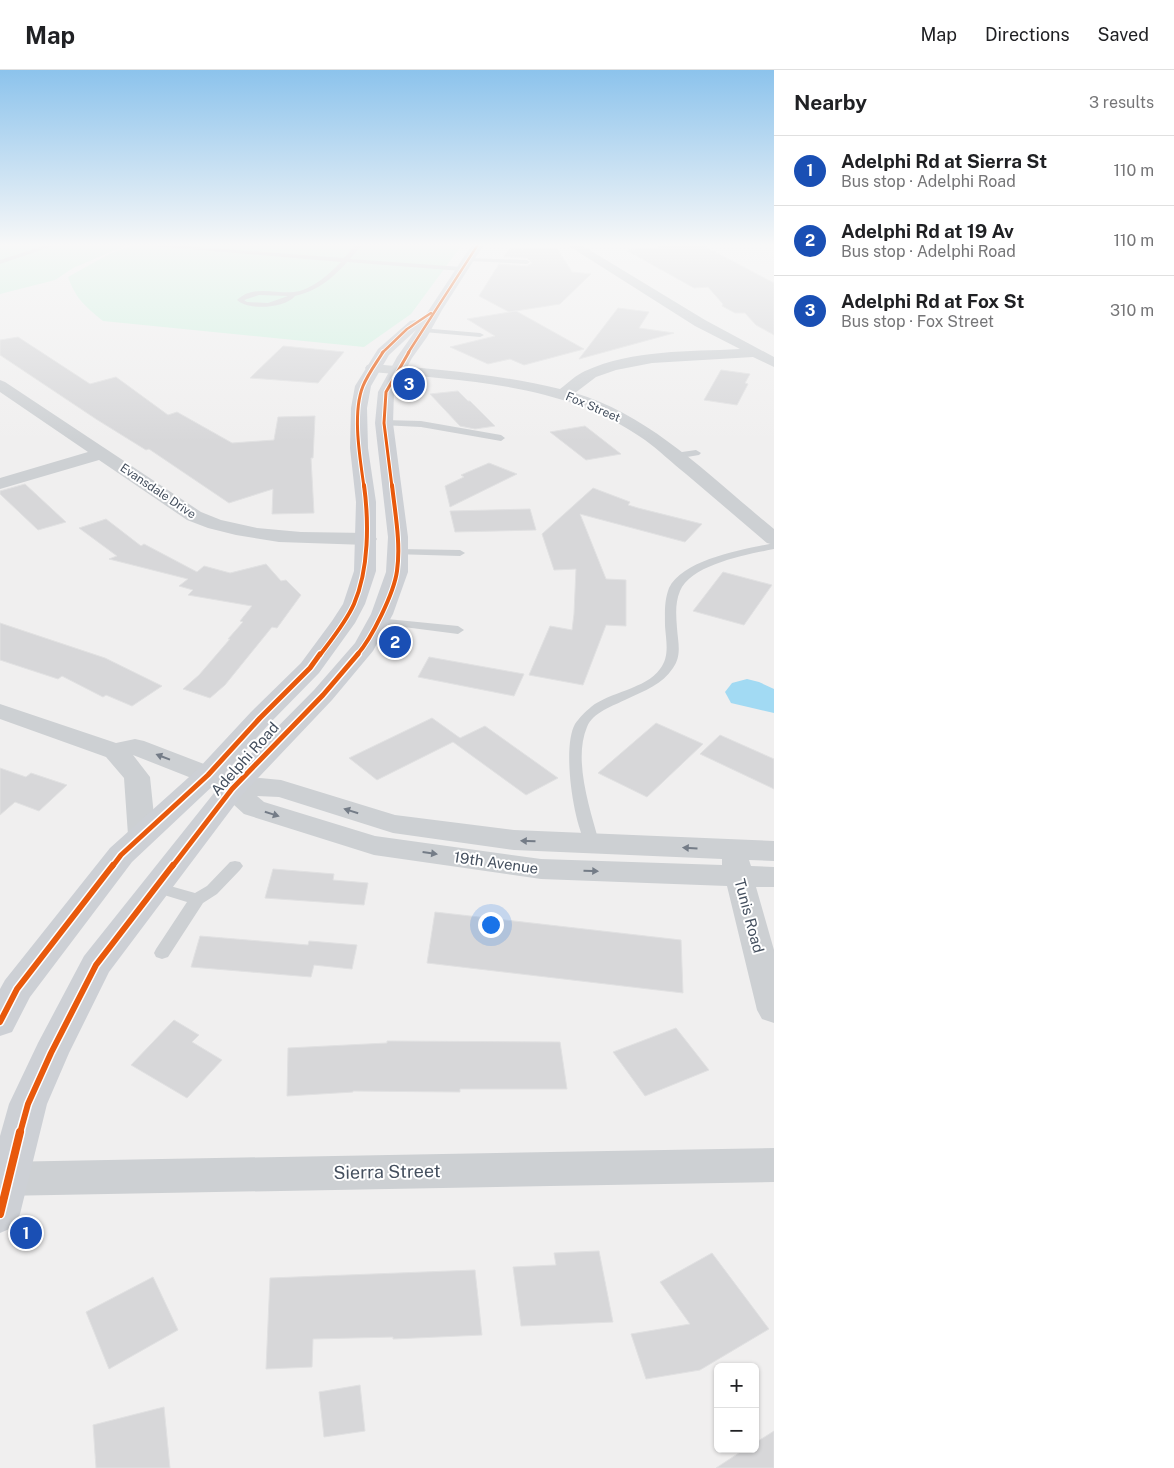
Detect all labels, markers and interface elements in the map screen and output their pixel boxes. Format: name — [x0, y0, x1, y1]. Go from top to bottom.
text: Map — [25, 21, 75, 49]
text: Map — [920, 24, 957, 45]
text: Directions — [985, 24, 1070, 45]
text: Saved — [1098, 24, 1149, 45]
text: Nearby — [794, 90, 867, 115]
text: 3 results — [1089, 93, 1154, 112]
text: Adelphi Rd at Sierra St — [841, 150, 1047, 172]
text: 1 — [807, 161, 813, 180]
text: 110 m — [1113, 161, 1154, 180]
text: Bus stop · Adelphi Road — [841, 172, 1016, 191]
text: Adelphi Rd at 19 Av — [841, 220, 1014, 242]
text: 2 — [805, 231, 815, 250]
text: 110 m — [1113, 231, 1154, 250]
text: Bus stop · Adelphi Road — [841, 242, 1016, 261]
text: Adelphi Rd at Fox St — [841, 290, 1024, 312]
text: 3 — [805, 301, 815, 320]
text: 310 m — [1110, 301, 1154, 320]
text: Bus stop · Fox Street — [841, 312, 994, 331]
pin: 3 — [393, 365, 425, 403]
street label: Fox Street — [564, 389, 623, 425]
street label: Evansdale Drive — [118, 461, 199, 522]
pin: 2 — [379, 623, 411, 661]
street label: Adelphi Road — [207, 718, 282, 799]
one-way arrow — [155, 753, 170, 761]
one-way arrow — [343, 806, 358, 814]
one-way arrow — [265, 810, 280, 818]
one-way arrow — [520, 836, 536, 844]
one-way arrow — [682, 844, 698, 852]
street label: 19th Avenue — [453, 848, 539, 877]
one-way arrow — [422, 849, 438, 857]
one-way arrow — [583, 867, 599, 875]
street label: Tunis Road — [731, 877, 768, 955]
your location — [478, 912, 504, 938]
street label: Sierra Street — [333, 1160, 441, 1183]
pin: 1 — [10, 1214, 42, 1252]
map controls — [714, 1363, 759, 1453]
button: + — [714, 1363, 759, 1408]
button: − — [714, 1408, 759, 1453]

